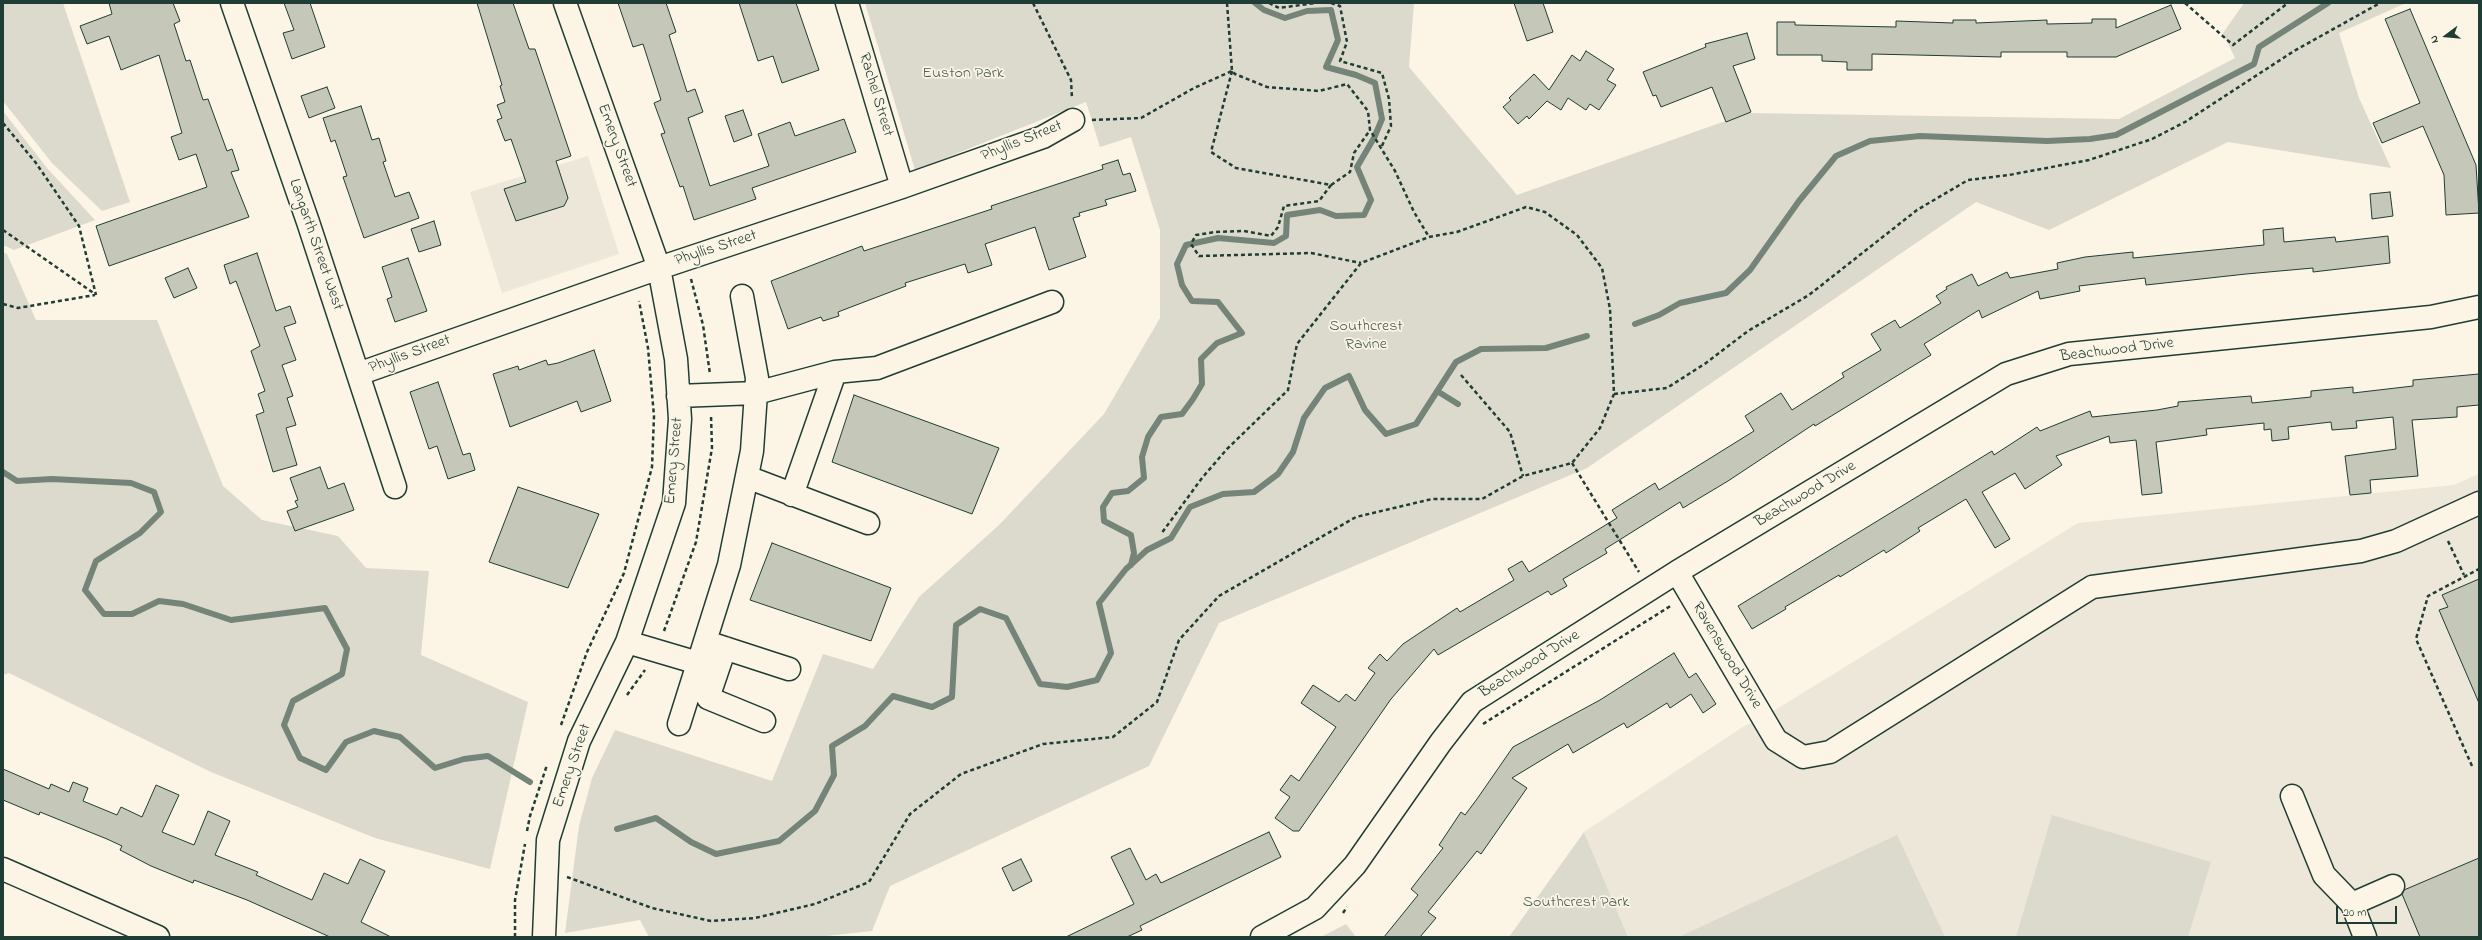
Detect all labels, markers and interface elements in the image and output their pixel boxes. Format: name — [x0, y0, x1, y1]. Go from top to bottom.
north arrow — [2426, 16, 2466, 56]
text: N — [2426, 34, 2443, 45]
street label: Rachel Street — [853, 51, 897, 139]
park label: Euston Park — [922, 64, 1004, 84]
street label: Emery Street — [592, 102, 640, 190]
street label: Phyllis Street — [979, 117, 1065, 167]
street label: Langarth Street West — [284, 177, 346, 313]
street label: Phyllis Street — [672, 227, 760, 271]
park label: Southcrest Ravine — [1329, 317, 1403, 355]
street label: Phyllis Street — [367, 331, 453, 379]
street label: Beachwood Drive — [2059, 334, 2175, 368]
street label: Emery Street — [662, 417, 688, 505]
street label: Beachwood Drive — [1752, 457, 1860, 533]
street label: Ravenswood Drive — [1687, 599, 1765, 713]
street label: Beachwood Drive — [1476, 626, 1584, 704]
street label: Emery Street — [550, 722, 596, 810]
park label: Southcrest Park — [1523, 893, 1629, 913]
scale bar — [2338, 898, 2399, 924]
text: 20 m — [2343, 904, 2366, 922]

